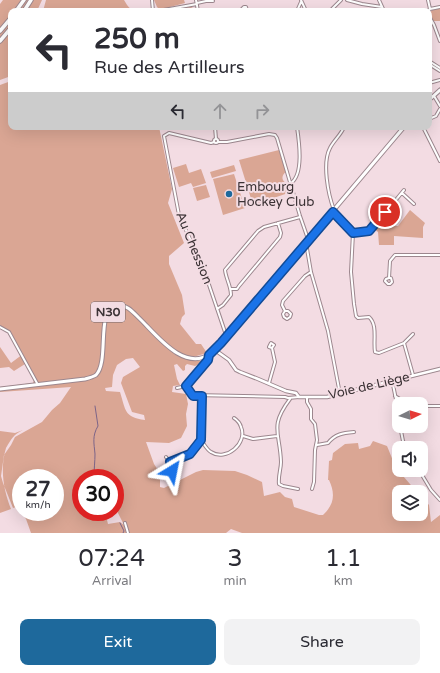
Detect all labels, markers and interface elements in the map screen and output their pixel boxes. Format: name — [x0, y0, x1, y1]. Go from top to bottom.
text: 250 m — [94, 22, 180, 56]
icon: left — [28, 24, 80, 76]
text: Rue des Artilleurs — [94, 56, 245, 78]
icon: left — [167, 100, 189, 122]
icon: ahead — [209, 100, 231, 122]
icon: right — [251, 100, 273, 122]
place label: Embourg Hockey Club — [237, 179, 314, 210]
marker: Embourg Hockey Club — [224, 189, 234, 199]
pin — [368, 195, 402, 229]
icon: arrive — [374, 201, 396, 223]
street label: Au Chession — [172, 209, 216, 287]
road number: N30 — [91, 302, 125, 322]
street label: Voie de Liège — [327, 369, 411, 403]
north arrow — [392, 397, 428, 433]
map controls — [392, 397, 428, 521]
button: sound — [392, 441, 428, 477]
position arrow — [151, 450, 193, 492]
speed limit sign: 30 — [72, 469, 124, 521]
text: 27 — [25, 478, 51, 502]
button: layers — [392, 485, 428, 521]
text: km/h — [25, 499, 51, 511]
text: 07:24 — [78, 544, 145, 573]
text: 3 — [228, 544, 243, 573]
text: 1.1 — [325, 544, 361, 573]
text: Arrival — [92, 573, 132, 589]
text: min — [224, 573, 247, 589]
text: km — [334, 573, 353, 589]
button: Exit — [20, 619, 216, 665]
button: Share — [224, 619, 420, 665]

